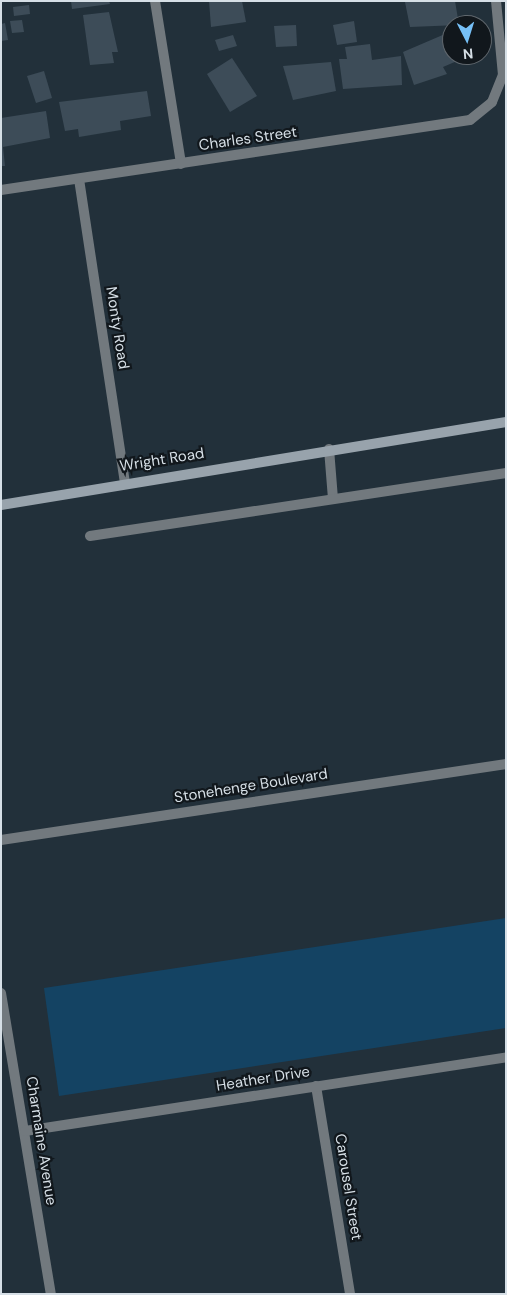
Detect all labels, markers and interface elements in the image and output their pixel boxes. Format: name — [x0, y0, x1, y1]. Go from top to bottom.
north arrow — [442, 15, 492, 65]
text: N — [462, 45, 474, 63]
street label: Charles Street — [198, 123, 298, 155]
street label: Monty Road — [102, 285, 132, 371]
street label: Wright Road — [119, 444, 205, 476]
street label: Stonehenge Boulevard — [173, 765, 329, 807]
street label: Heather Drive — [215, 1063, 311, 1095]
street label: Charmaine Avenue — [22, 1075, 60, 1207]
street label: Carousel Street — [331, 1132, 365, 1242]

